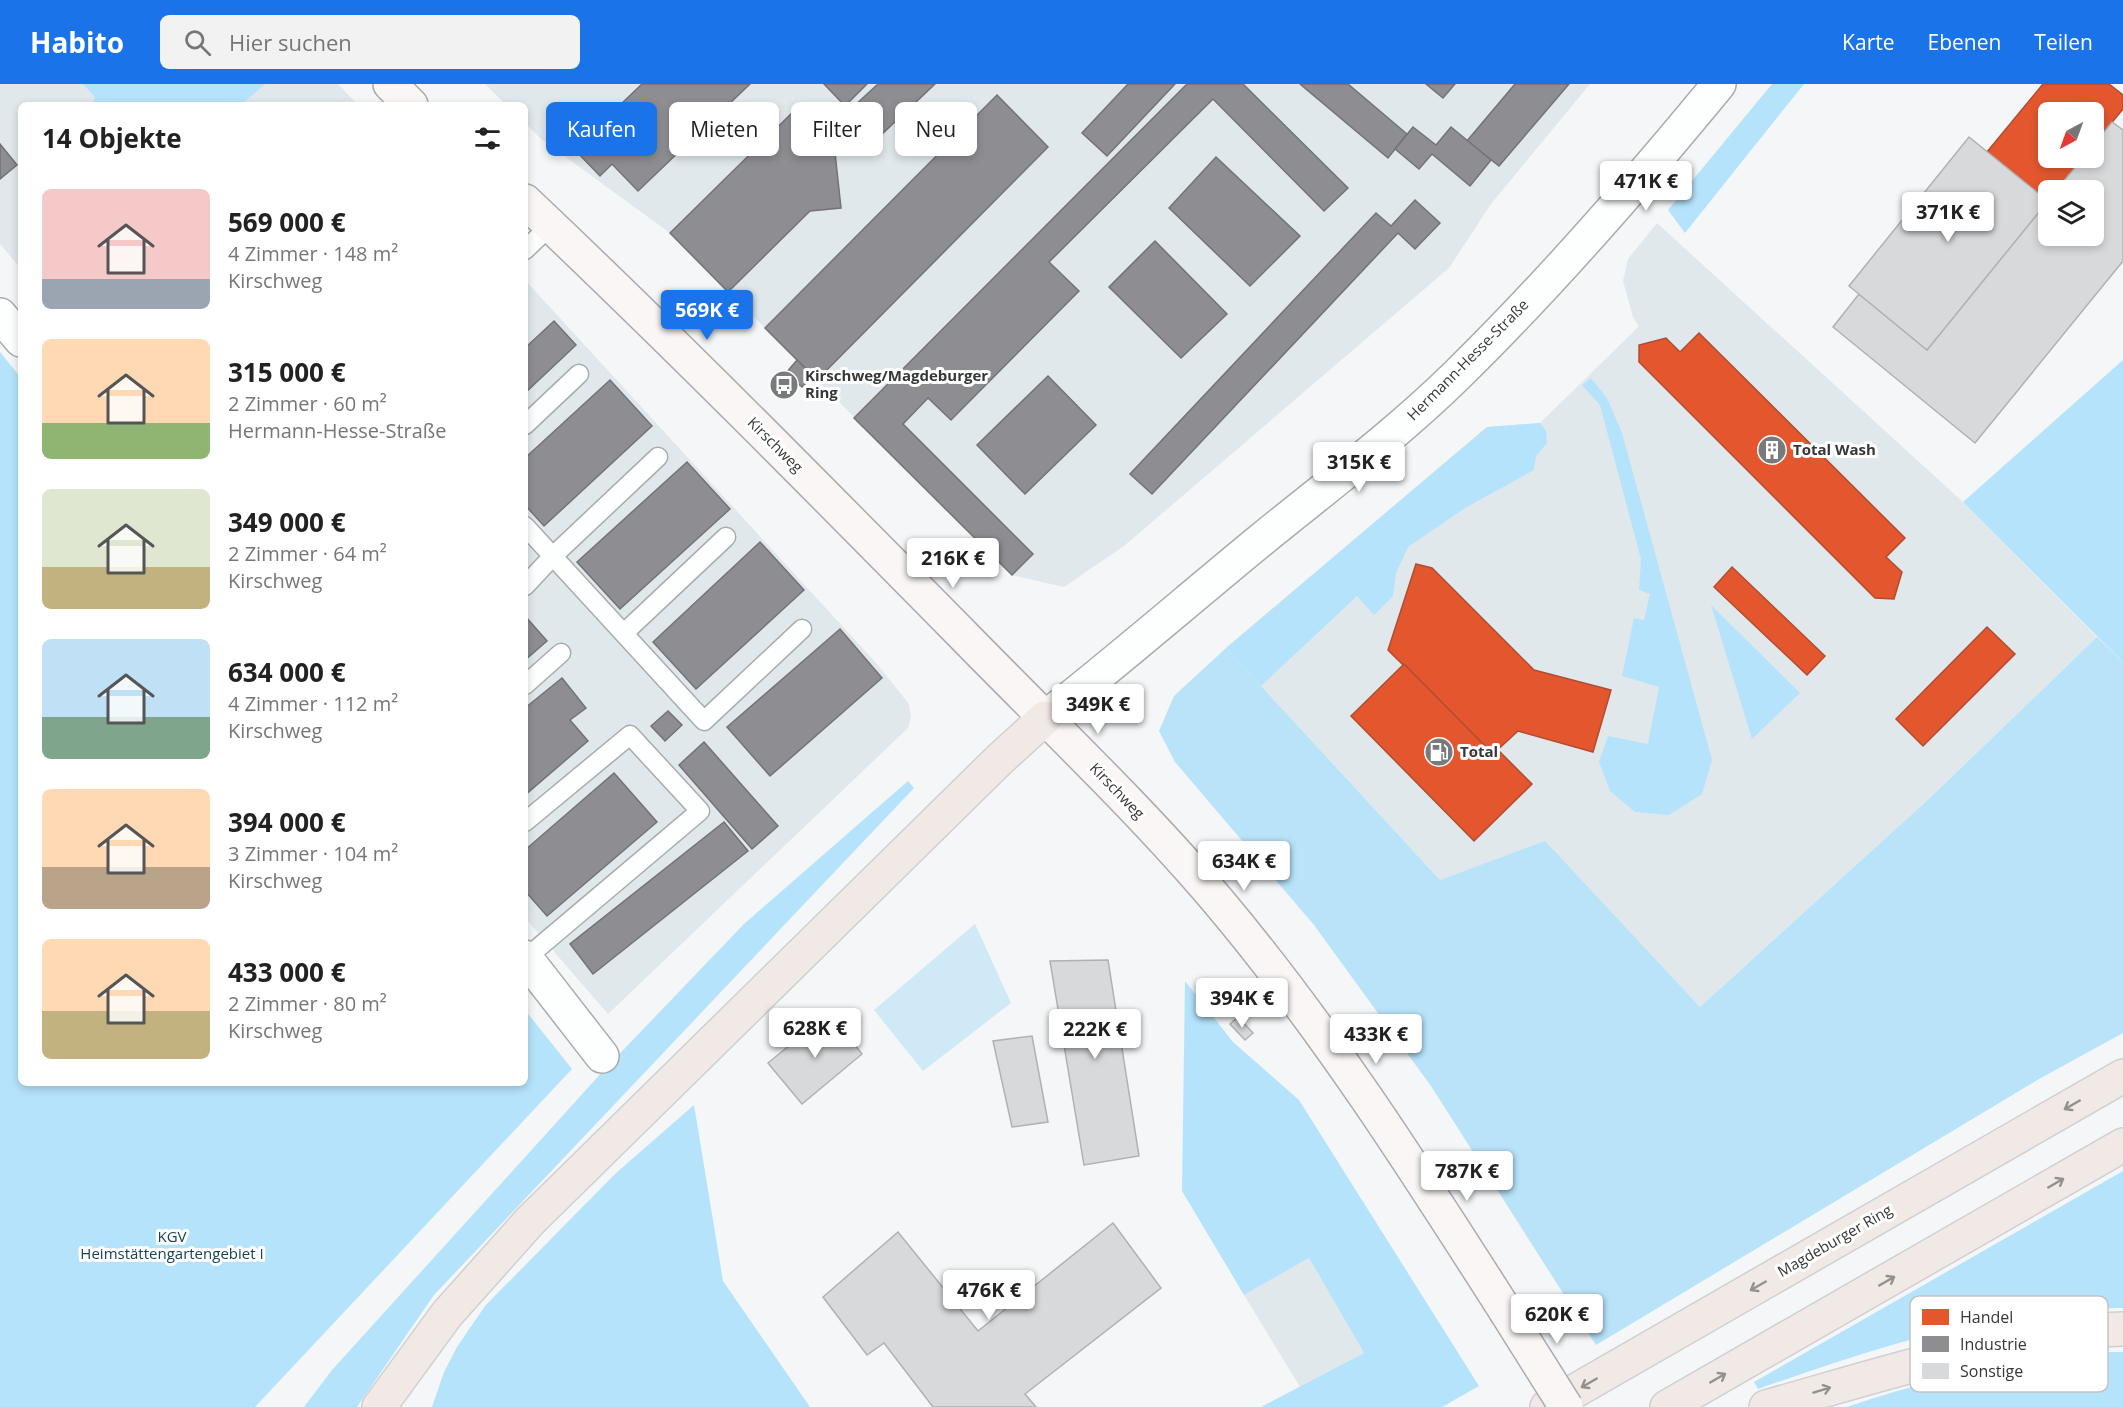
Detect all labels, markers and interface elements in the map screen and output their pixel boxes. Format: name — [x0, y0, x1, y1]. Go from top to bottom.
search box — [160, 15, 580, 69]
text: Habito — [30, 23, 124, 61]
icon: search — [181, 26, 214, 59]
text: Hier suchen — [229, 27, 352, 57]
text: Karte — [1842, 28, 1895, 56]
text: Ebenen — [1928, 28, 2001, 56]
text: Teilen — [2034, 28, 2093, 56]
chip: Kaufen — [546, 102, 657, 156]
chip: Mieten — [669, 102, 779, 156]
chip: Filter — [791, 102, 883, 156]
chip: Neu — [895, 102, 977, 156]
north arrow — [2038, 102, 2104, 168]
map controls — [2038, 102, 2104, 246]
text: 14 Objekte — [42, 120, 182, 156]
icon: filters — [471, 122, 504, 155]
pin: 471K € — [1597, 161, 1695, 212]
text: 471K € — [1614, 167, 1678, 194]
button: layers — [2038, 180, 2104, 246]
pin: 371K € — [1899, 192, 1997, 243]
text: 371K € — [1916, 198, 1980, 225]
text: 569 000 € — [228, 204, 346, 240]
icon: home — [90, 213, 162, 285]
text: 4 Zimmer · 148 m² — [228, 240, 398, 267]
text: Kirschweg — [228, 267, 322, 294]
pin: 569K € — [658, 290, 756, 341]
street label: Hermann-Hesse-Straße — [1402, 294, 1532, 424]
text: 569K € — [675, 296, 739, 323]
text: 315 000 € — [228, 354, 346, 390]
icon: home — [90, 363, 162, 435]
place label: Kirschweg/Magdeburger Ring — [805, 365, 988, 402]
bus stop icon: Kirschweg/Magdeburger Ring — [768, 369, 800, 401]
text: 2 Zimmer · 60 m² — [228, 390, 387, 417]
street label: Kirschweg — [744, 412, 808, 476]
text: Hermann-Hesse-Straße — [228, 417, 447, 444]
building icon: Total Wash — [1756, 434, 1788, 466]
place label: Total Wash — [1793, 439, 1876, 459]
pin: 315K € — [1310, 442, 1408, 493]
text: 315K € — [1327, 448, 1391, 475]
text: 349 000 € — [228, 504, 346, 540]
icon: home — [90, 513, 162, 585]
pin: 216K € — [904, 538, 1002, 589]
text: 2 Zimmer · 64 m² — [228, 540, 387, 567]
text: 216K € — [921, 544, 985, 571]
text: Kirschweg — [228, 567, 322, 594]
text: 634 000 € — [228, 654, 346, 690]
icon: home — [90, 663, 162, 735]
pin: 349K € — [1049, 684, 1147, 735]
text: 4 Zimmer · 112 m² — [228, 690, 398, 717]
text: 349K € — [1066, 690, 1130, 717]
text: Kirschweg — [228, 717, 322, 744]
fuel station icon: Total — [1423, 736, 1455, 768]
place label: Total — [1460, 741, 1498, 761]
street label: Kirschweg — [1086, 758, 1150, 823]
text: 394 000 € — [228, 804, 346, 840]
icon: home — [90, 813, 162, 885]
text: 3 Zimmer · 104 m² — [228, 840, 398, 867]
pin: 634K € — [1195, 841, 1293, 892]
text: 634K € — [1212, 847, 1276, 874]
text: Kirschweg — [228, 867, 322, 894]
text: 433 000 € — [228, 954, 346, 990]
icon: home — [90, 963, 162, 1035]
pin: 394K € — [1193, 978, 1291, 1029]
text: 394K € — [1210, 984, 1274, 1011]
text: 2 Zimmer · 80 m² — [228, 990, 387, 1017]
pin: 628K € — [766, 1008, 864, 1059]
pin: 222K € — [1046, 1009, 1144, 1060]
text: 628K € — [783, 1014, 847, 1041]
pin: 433K € — [1327, 1014, 1425, 1065]
text: 222K € — [1063, 1015, 1127, 1042]
text: Kirschweg — [228, 1017, 322, 1044]
text: 433K € — [1344, 1020, 1408, 1047]
one-way arrow — [2064, 1099, 2081, 1111]
pin: 787K € — [1418, 1151, 1516, 1202]
text: 787K € — [1435, 1157, 1499, 1184]
one-way arrow — [2047, 1177, 2064, 1189]
street label: Magdeburger Ring — [1774, 1199, 1895, 1281]
park label: KGV Heimstättengartengebiet I — [80, 1226, 264, 1263]
pin: 476K € — [940, 1270, 1038, 1321]
one-way arrow — [1878, 1274, 1895, 1286]
text: 476K € — [957, 1276, 1021, 1303]
one-way arrow — [1750, 1280, 1767, 1292]
pin: 620K € — [1508, 1294, 1606, 1345]
legend — [1910, 1296, 2108, 1392]
text: 620K € — [1525, 1300, 1589, 1327]
text: Handel — [1960, 1306, 2013, 1328]
text: Industrie — [1960, 1333, 2027, 1355]
text: Sonstige — [1960, 1360, 2023, 1382]
one-way arrow — [1709, 1372, 1726, 1384]
one-way arrow — [1580, 1378, 1598, 1389]
one-way arrow — [1812, 1384, 1831, 1395]

